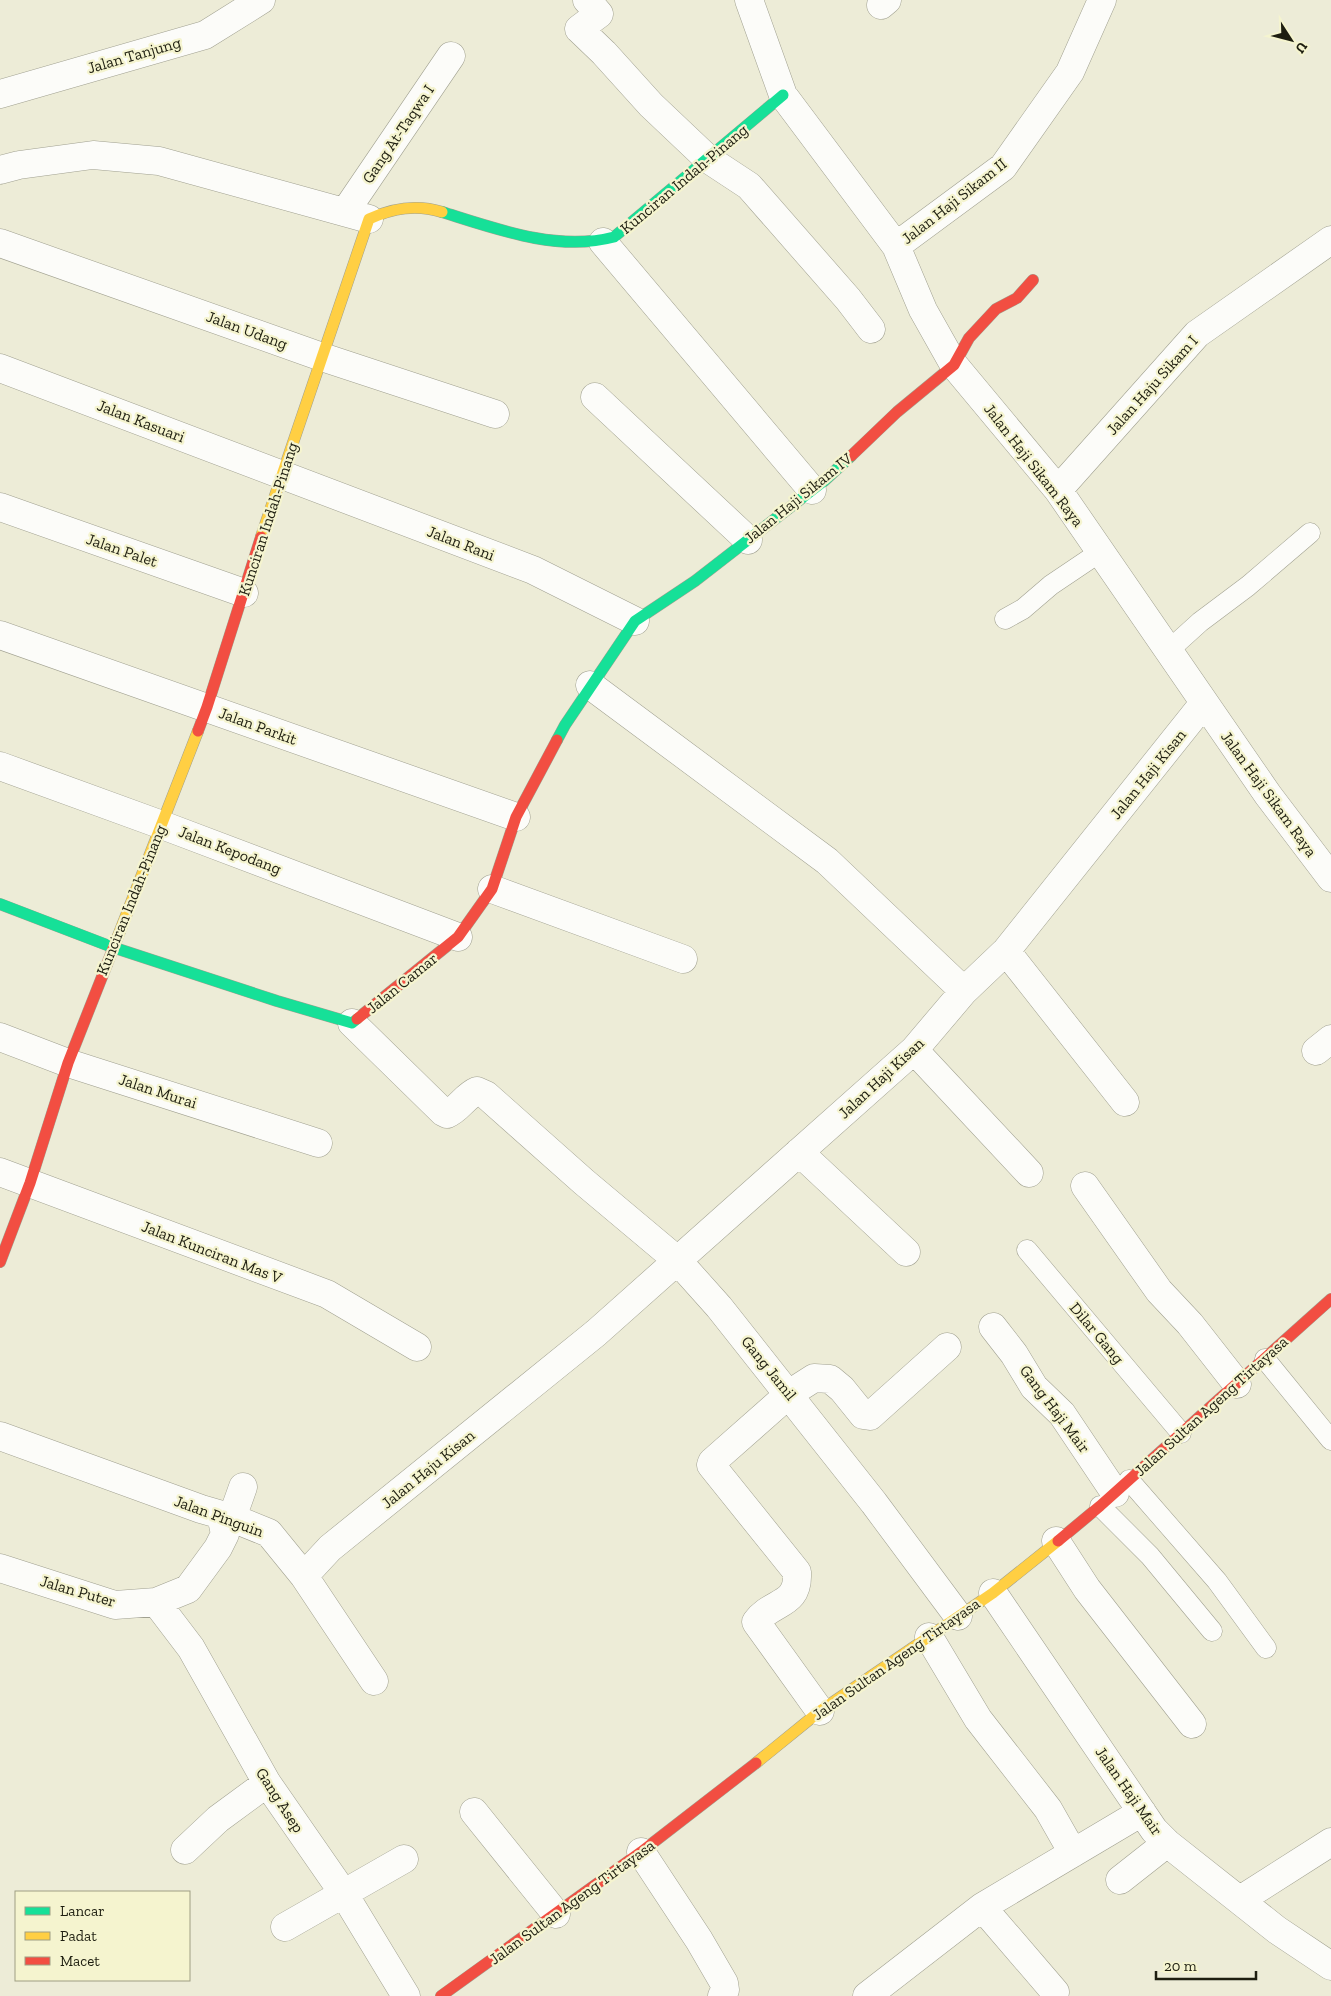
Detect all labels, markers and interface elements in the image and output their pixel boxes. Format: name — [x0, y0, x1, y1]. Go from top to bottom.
north arrow — [1266, 15, 1316, 65]
street label: Jalan Tanjung — [85, 33, 183, 77]
text: U — [1291, 38, 1311, 56]
street label: Gang At-Taqwa I — [358, 81, 438, 187]
street label: Kunciran Indah-Pinang — [616, 120, 752, 238]
street label: Jalan Haji Sikam II — [898, 154, 1010, 248]
street label: Jalan Udang — [204, 307, 290, 354]
street label: Jalan Haju Sikam I — [1102, 331, 1202, 439]
street label: Jalan Kasuari — [95, 396, 188, 447]
street label: Jalan Haji Sikam Raya — [980, 400, 1088, 530]
street label: Kunciran Indah-Pinang — [234, 439, 302, 598]
street label: Jalan Haji Sikam IV — [740, 448, 856, 547]
street label: Jalan Rani — [425, 521, 498, 565]
street label: Jalan Palet — [84, 529, 160, 571]
street label: Jalan Parkit — [216, 703, 300, 749]
street label: Jalan Haji Kisan — [1106, 725, 1190, 823]
street label: Jalan Haji Sikam Raya — [1217, 727, 1321, 861]
street label: Kunciran Indah-Pinang — [92, 822, 170, 978]
street label: Jalan Kepodang — [176, 822, 284, 878]
street label: Jalan Camar — [363, 948, 441, 1017]
street label: Jalan Haji Kisan — [834, 1033, 928, 1122]
street label: Jalan Murai — [117, 1069, 200, 1113]
street label: Jalan Kunciran Mas V — [139, 1216, 286, 1288]
street label: Dilar Gang — [1066, 1298, 1128, 1368]
street label: Gang Jamil — [737, 1332, 801, 1404]
street label: Jalan Sultan Ageng Tirtayasa — [1130, 1332, 1292, 1480]
street label: Gang Haji Mair — [1016, 1361, 1094, 1457]
street label: Jalan Haju Kisan — [378, 1425, 479, 1512]
street label: Jalan Pinguin — [172, 1491, 267, 1541]
street label: Jalan Puter — [38, 1571, 118, 1611]
street label: Jalan Sultan Ageng Tirtayasa — [809, 1594, 984, 1724]
street label: Jalan Haji Mair — [1091, 1743, 1167, 1839]
street label: Gang Asep — [252, 1764, 308, 1836]
street label: Jalan Sultan Ageng Tirtayasa — [486, 1835, 659, 1968]
legend — [15, 1891, 190, 1981]
text: Lancar — [60, 1902, 105, 1920]
text: Padat — [60, 1927, 97, 1945]
scale bar — [1156, 1948, 1256, 1980]
text: Macet — [60, 1952, 100, 1970]
text: 20 m — [1164, 1957, 1197, 1975]

